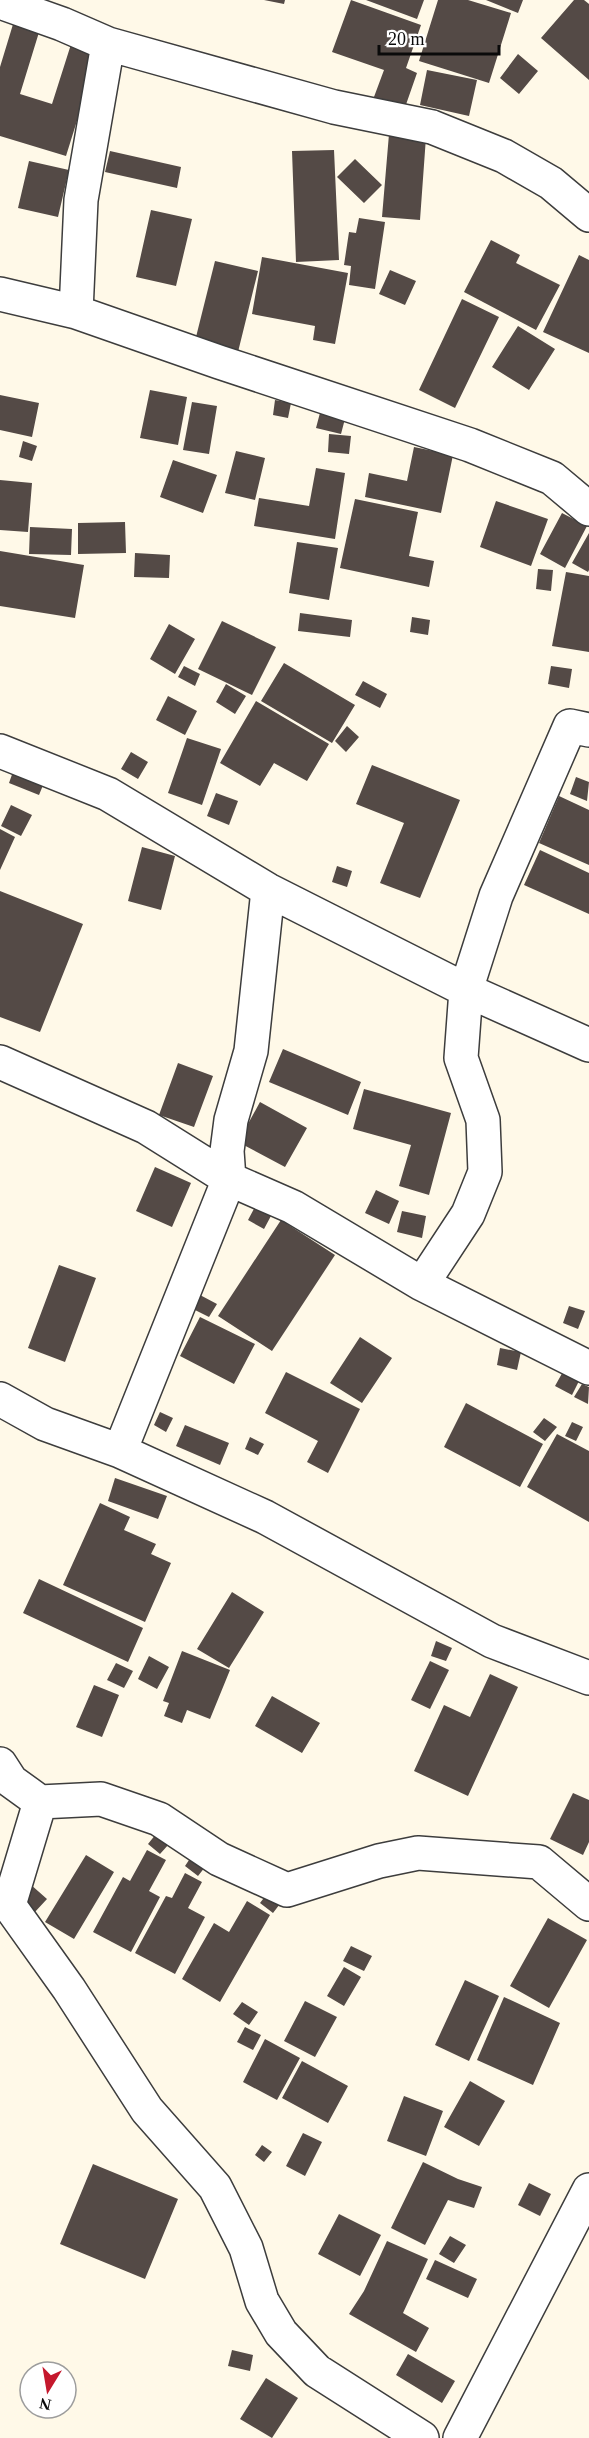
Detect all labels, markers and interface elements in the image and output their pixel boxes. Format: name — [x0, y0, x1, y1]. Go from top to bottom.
scale bar — [379, 18, 499, 56]
text: 20 m — [388, 29, 425, 49]
north arrow — [18, 2360, 78, 2420]
text: N — [38, 2395, 53, 2414]

